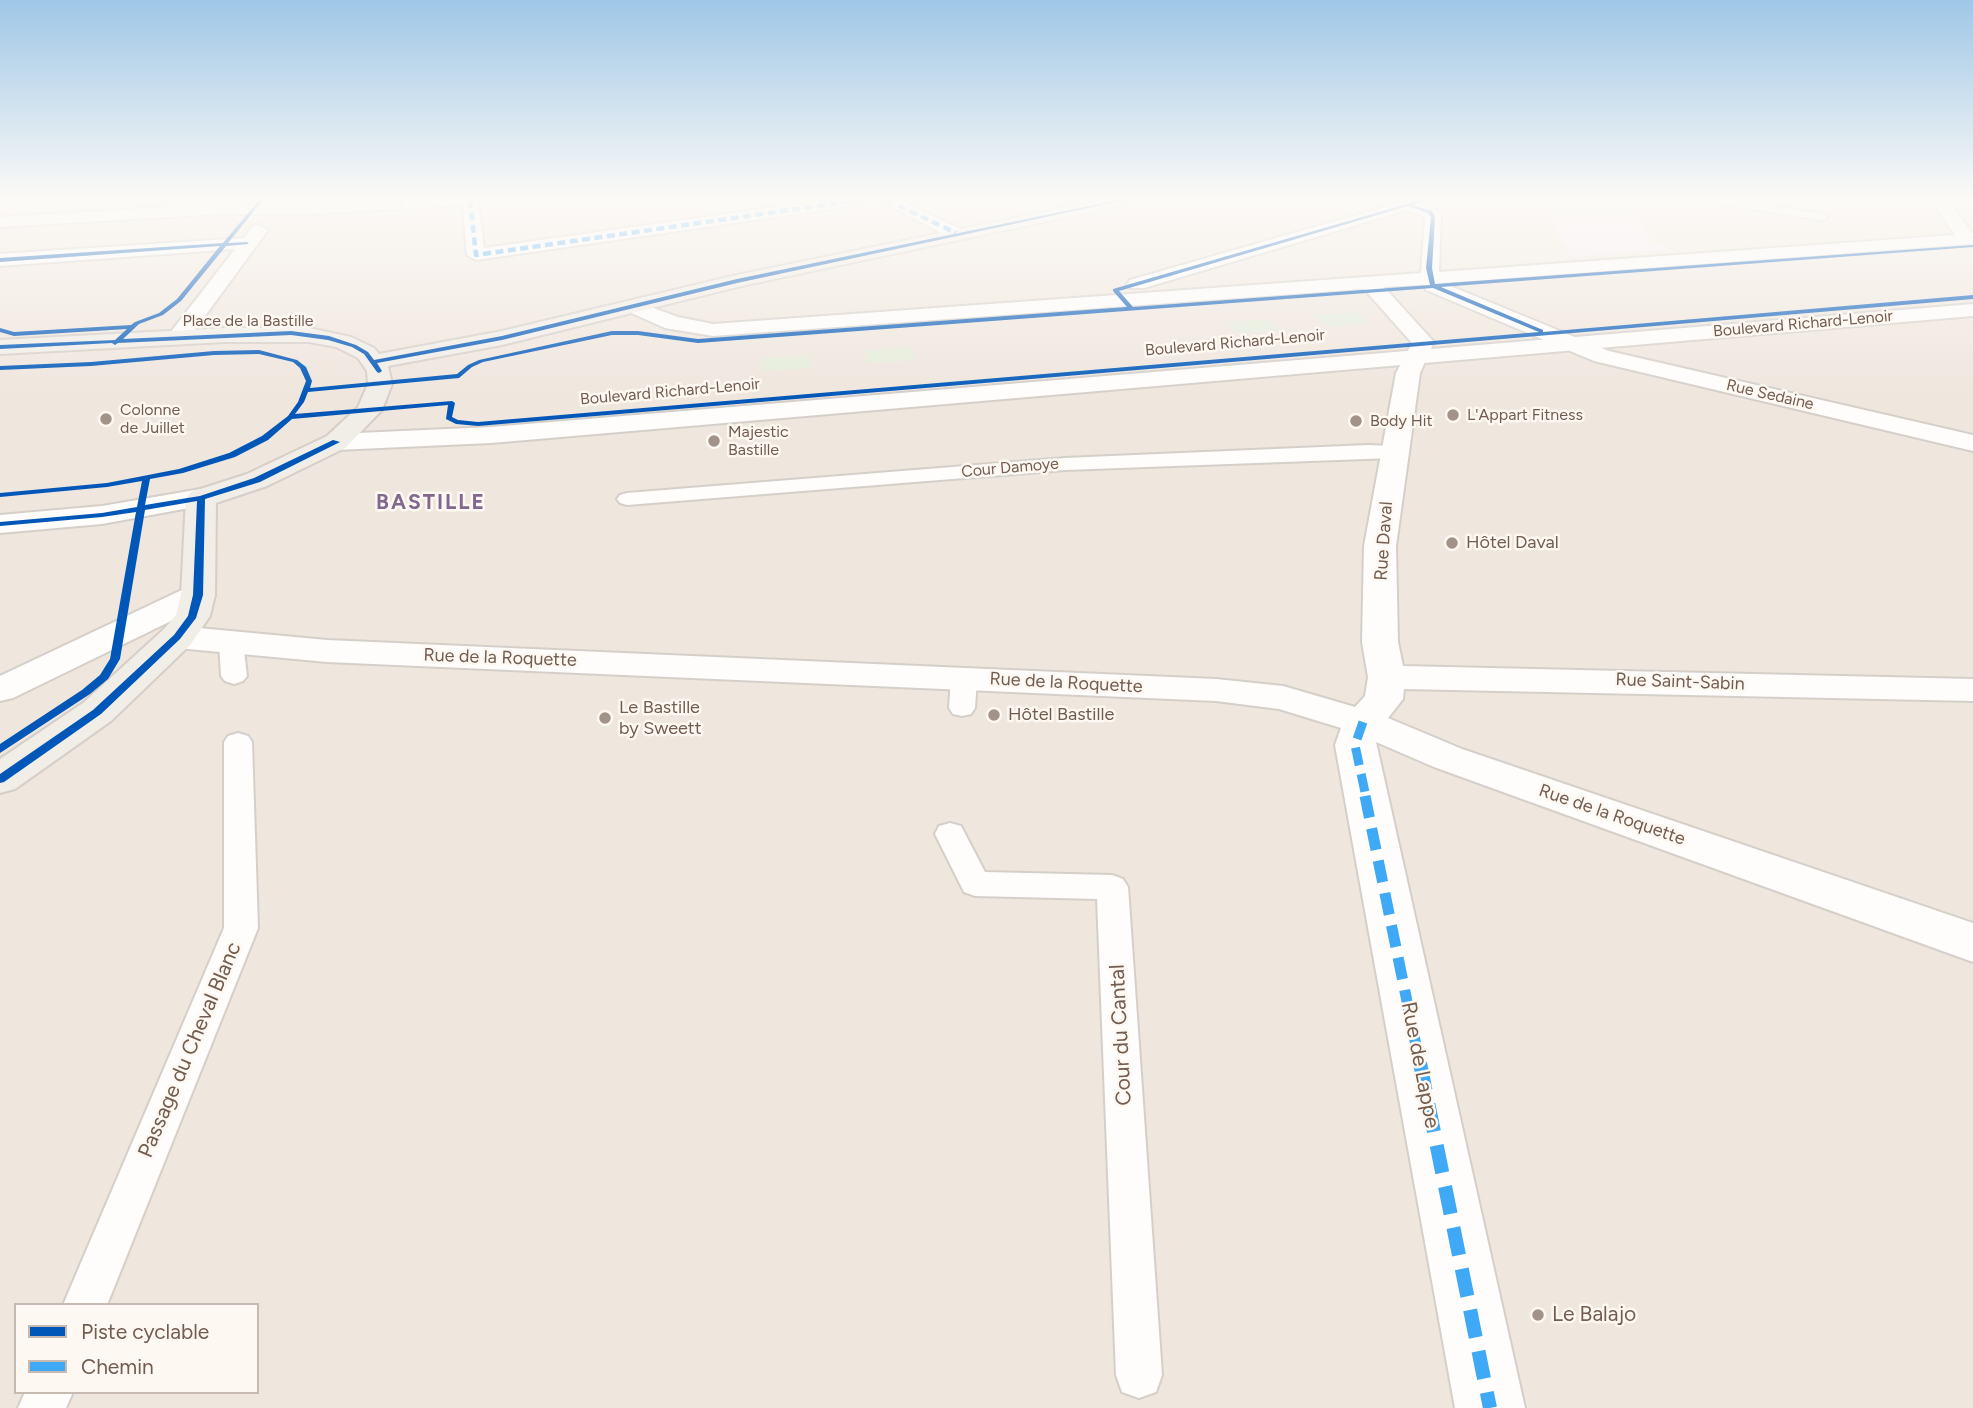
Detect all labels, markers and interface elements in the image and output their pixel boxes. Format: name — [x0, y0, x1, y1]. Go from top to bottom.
street label: Boulevard Richard-Lenoir — [1712, 307, 1894, 341]
street label: Place de la Bastille — [183, 311, 313, 331]
street label: Boulevard Richard-Lenoir — [1144, 326, 1326, 360]
street label: Boulevard Richard-Lenoir — [579, 375, 761, 409]
street label: Rue Sedaine — [1724, 376, 1816, 414]
place label: Colonne de Juillet — [120, 400, 185, 438]
place label: L'Appart Fitness — [1467, 405, 1583, 425]
marker: L'Appart Fitness — [1445, 407, 1461, 423]
marker: Colonne de Juillet — [98, 411, 114, 427]
place label: Body Hit — [1370, 411, 1433, 431]
marker: Body Hit — [1348, 413, 1364, 429]
place label: Majestic Bastille — [728, 422, 789, 460]
marker: Majestic Bastille — [706, 433, 722, 449]
street label: Cour Damoye — [960, 454, 1060, 482]
district label: BASTILLE — [377, 490, 485, 516]
street label: Rue Daval — [1370, 501, 1398, 581]
place label: Hôtel Daval — [1466, 532, 1559, 554]
marker: Hôtel Daval — [1444, 535, 1460, 551]
street label: Rue de la Roquette — [423, 645, 577, 671]
street label: Rue de la Roquette — [989, 668, 1143, 698]
street label: Rue Saint-Sabin — [1615, 669, 1745, 695]
place label: Le Bastille by Sweett — [619, 697, 701, 740]
place label: Hôtel Bastille — [1008, 704, 1114, 726]
marker: Hôtel Bastille — [986, 707, 1002, 723]
marker: Le Bastille by Sweett — [597, 710, 613, 726]
street label: Rue de la Roquette — [1536, 780, 1688, 850]
street label: Passage du Cheval Blanc — [133, 938, 247, 1162]
street label: Cour du Cantal — [1105, 964, 1137, 1106]
street label: Rue de Lappe — [1395, 1000, 1445, 1130]
place label: Le Balajo — [1552, 1302, 1636, 1328]
legend — [14, 1303, 259, 1394]
marker: Le Balajo — [1530, 1307, 1546, 1323]
text: Piste cyclable — [81, 1319, 209, 1344]
text: Chemin — [81, 1354, 154, 1379]

